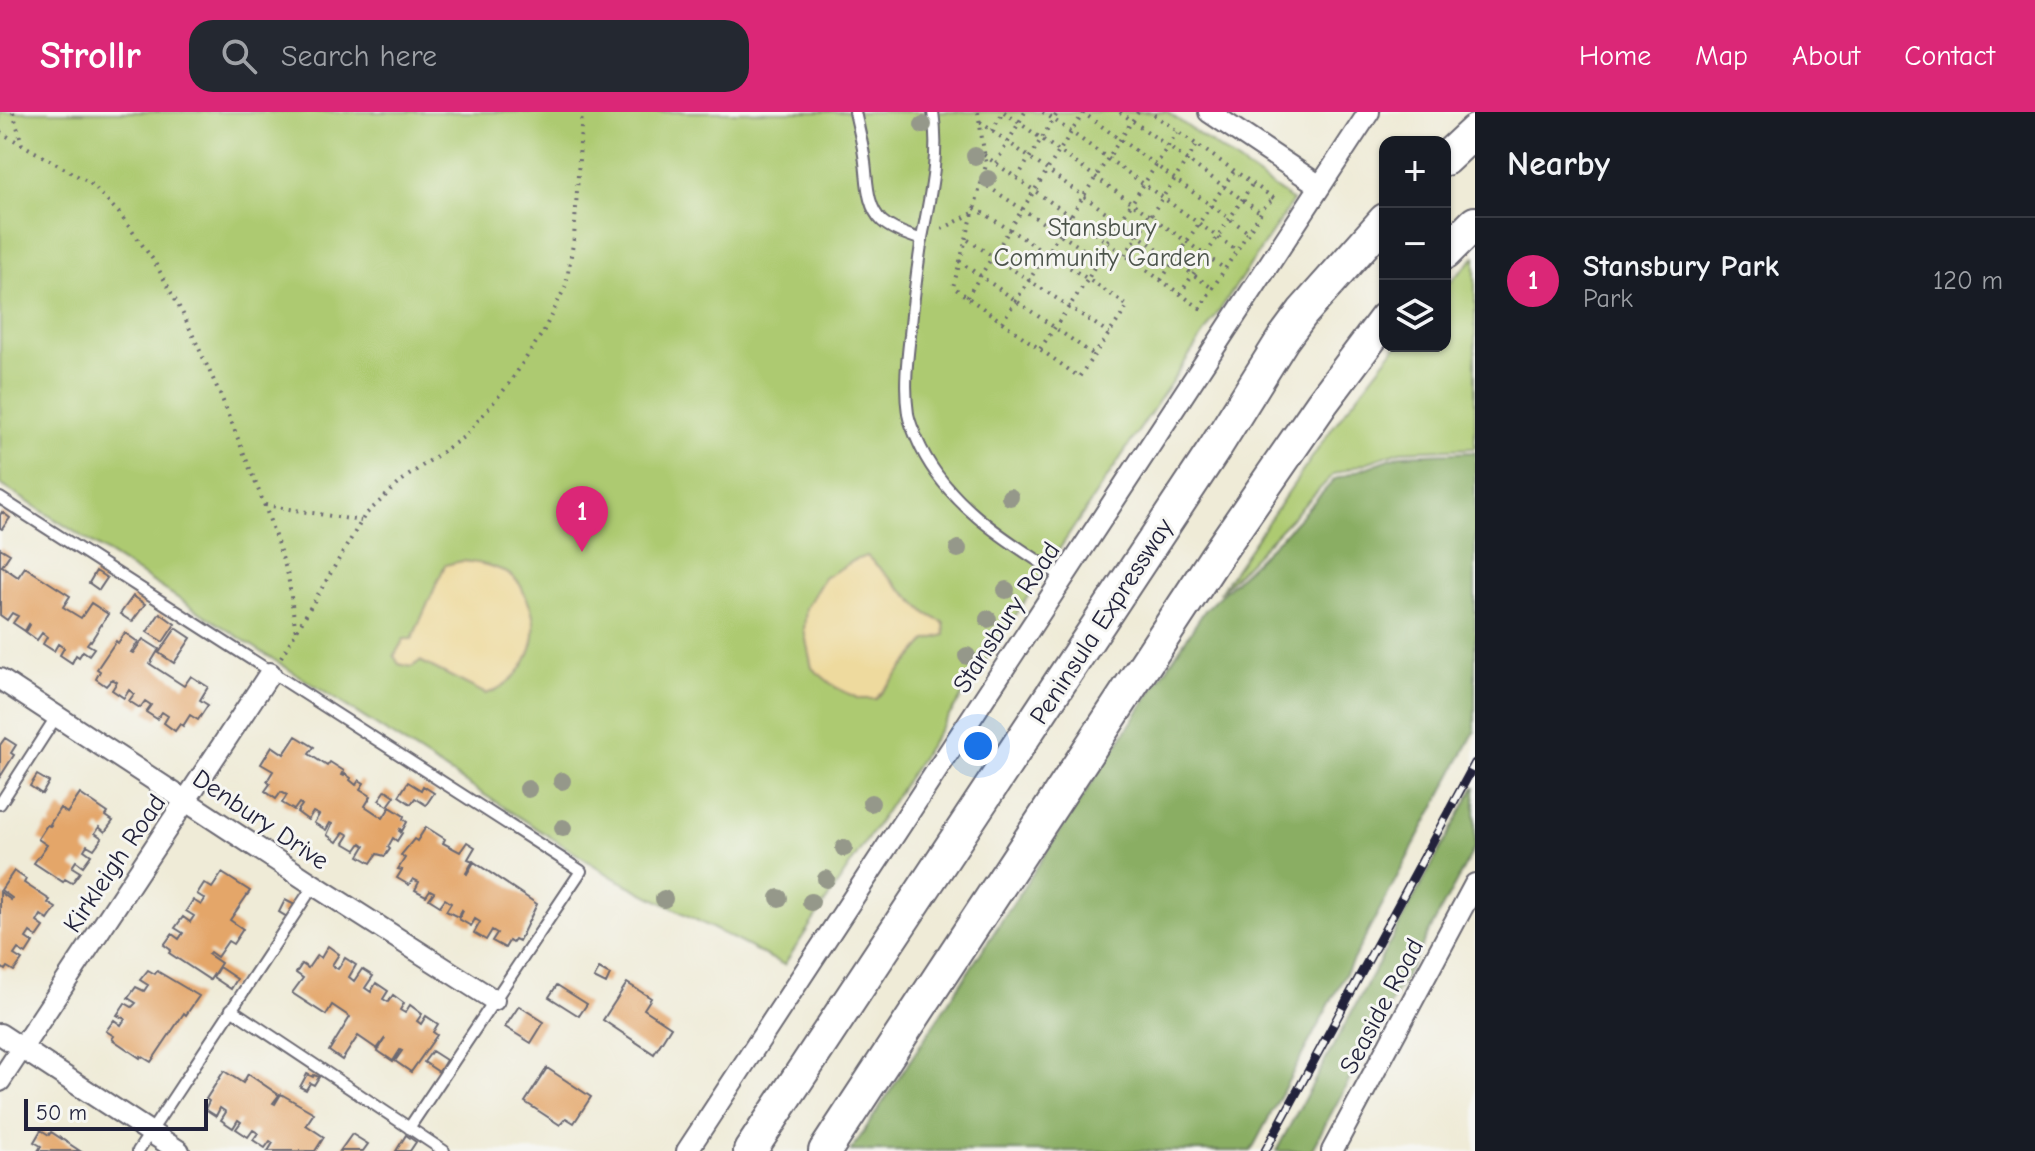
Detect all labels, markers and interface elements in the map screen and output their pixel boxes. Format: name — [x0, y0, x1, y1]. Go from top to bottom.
search box — [189, 20, 749, 92]
text: Strollr — [40, 34, 141, 78]
icon: search — [217, 34, 261, 78]
text: Search here — [281, 39, 437, 74]
text: Home — [1579, 40, 1651, 72]
text: Map — [1695, 40, 1748, 72]
text: About — [1792, 40, 1860, 72]
text: Contact — [1904, 40, 1995, 72]
map controls — [1379, 136, 1451, 352]
button: + — [1379, 136, 1451, 208]
text: Nearby — [1507, 144, 1610, 184]
button: − — [1379, 208, 1451, 280]
park label: Stansbury Community Garden — [994, 213, 1210, 273]
text: Stansbury Park — [1583, 249, 1779, 284]
text: 1 — [1528, 266, 1538, 296]
text: 120 m — [1933, 266, 2003, 296]
button: layers — [1379, 280, 1451, 352]
text: Park — [1583, 284, 1633, 314]
pin: 1 — [556, 486, 608, 552]
street label: Peninsula Expressway — [1024, 513, 1180, 730]
street label: Stansbury Road — [947, 537, 1067, 699]
your location — [958, 726, 998, 766]
street label: Denbury Drive — [187, 763, 334, 876]
street label: Kirkleigh Road — [58, 789, 172, 938]
street label: Seaside Road — [1334, 934, 1430, 1079]
scale bar — [24, 1095, 208, 1131]
text: 50 m — [36, 1100, 87, 1126]

